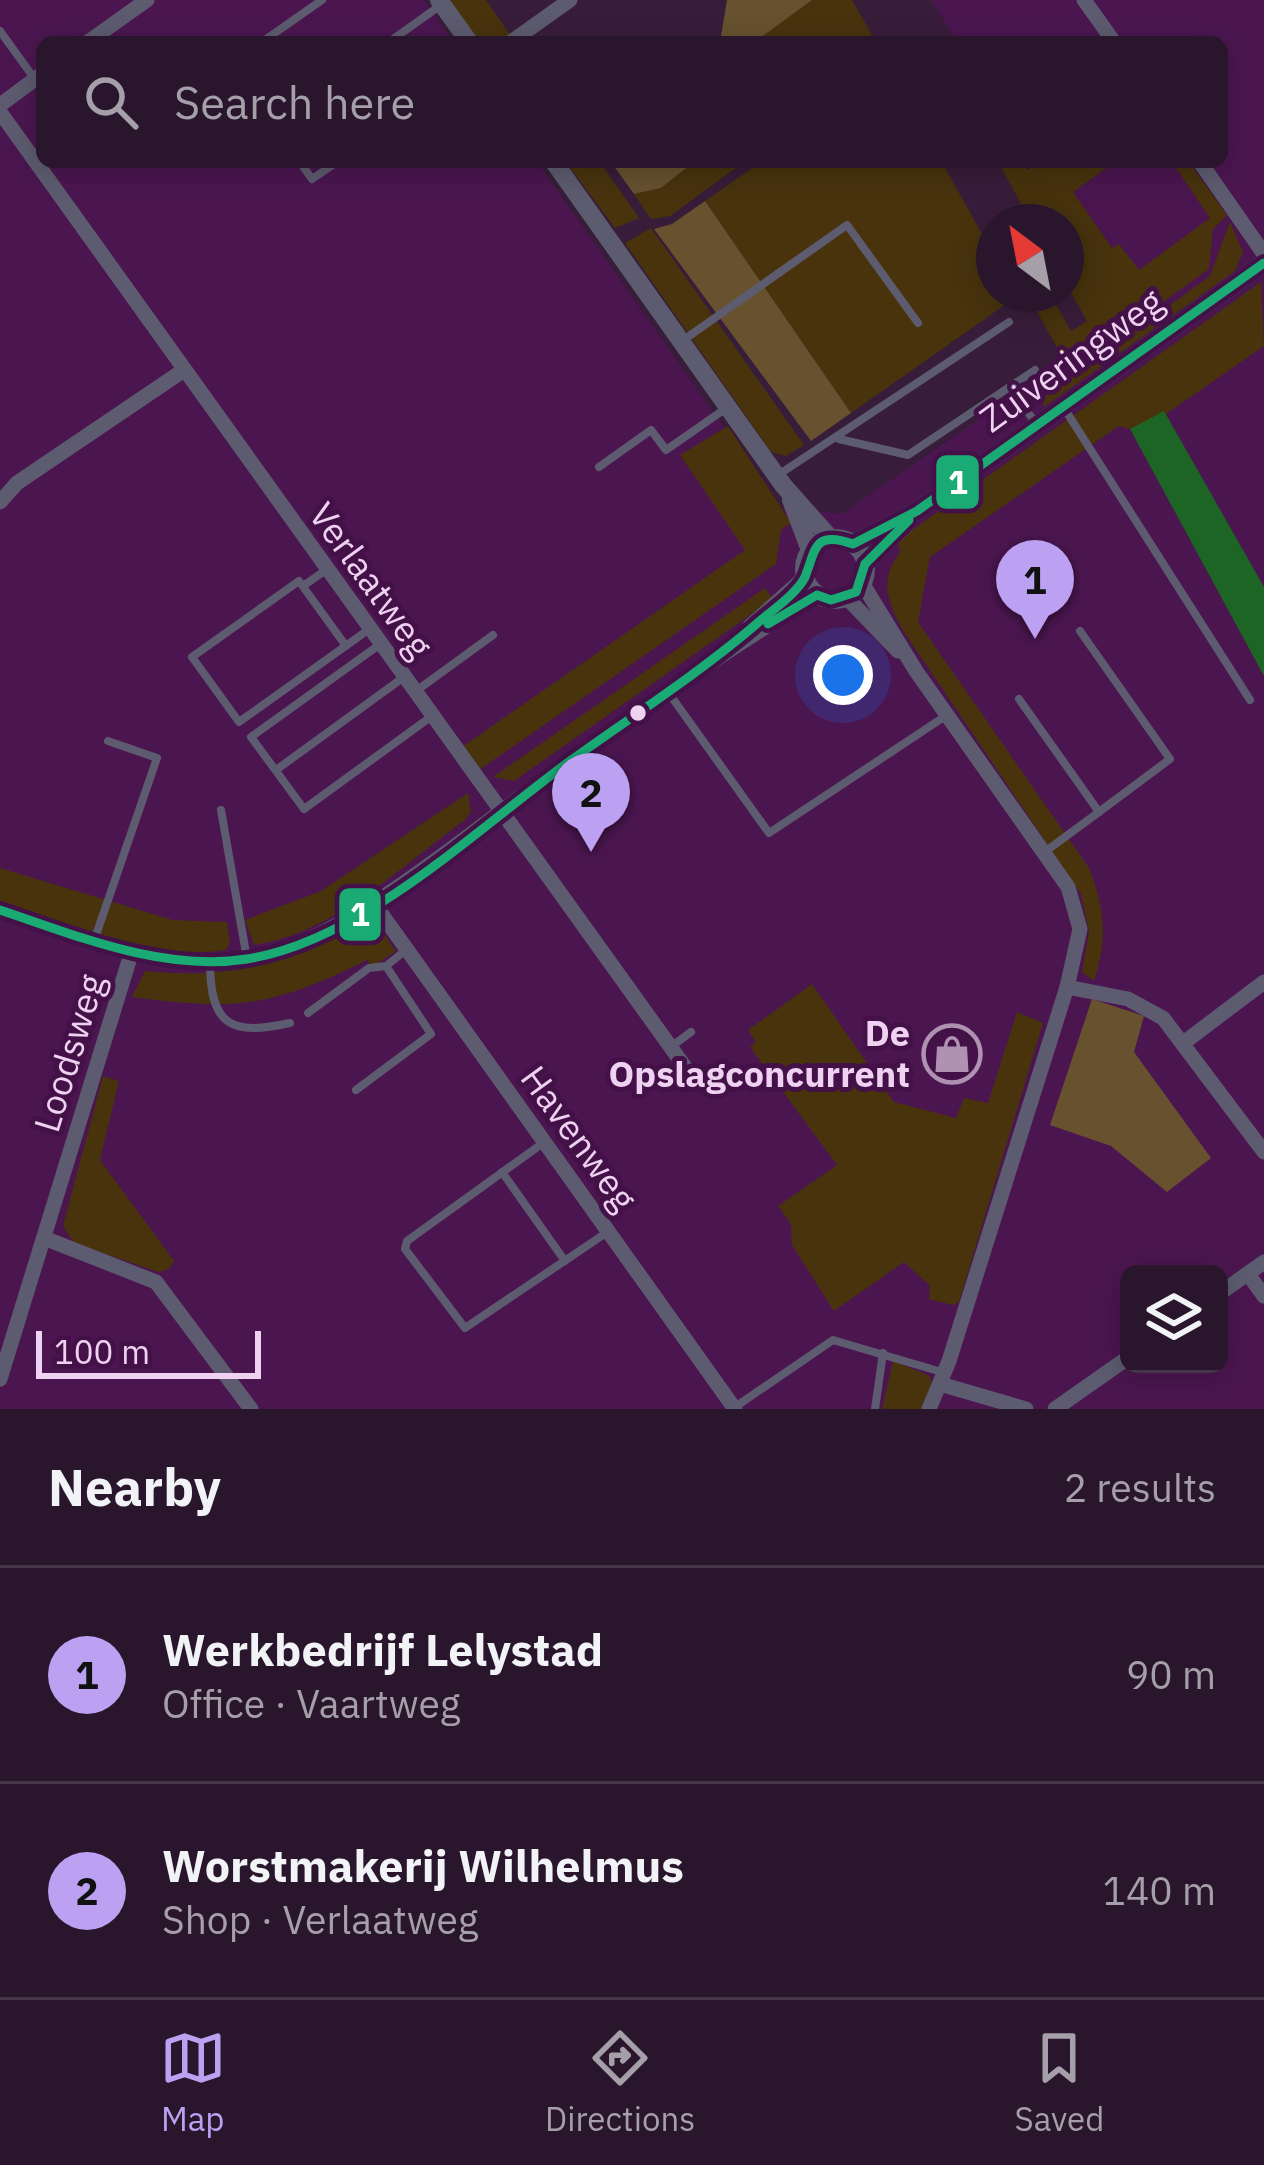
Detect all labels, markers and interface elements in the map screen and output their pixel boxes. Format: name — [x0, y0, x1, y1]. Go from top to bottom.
search box — [36, 36, 1228, 168]
icon: search — [78, 69, 144, 135]
text: Search here — [174, 73, 415, 131]
north arrow — [976, 204, 1084, 312]
street label: Zuiveringweg — [970, 277, 1172, 442]
line badge: 1 — [934, 453, 981, 511]
text: 1 — [948, 460, 968, 503]
street label: Verlaatweg — [299, 493, 444, 667]
pin: 1 — [996, 540, 1074, 639]
your location — [813, 645, 873, 705]
unlabelled marker — [627, 702, 649, 724]
pin: 2 — [552, 753, 630, 852]
line badge: 1 — [337, 886, 383, 943]
text: 1 — [350, 892, 370, 935]
street label: Loodsweg — [22, 968, 115, 1137]
place label: De Opslagconcurrent — [609, 1009, 910, 1097]
shop icon: De Opslagconcurrent — [921, 1023, 983, 1085]
street label: Havenweg — [511, 1056, 648, 1220]
map controls — [1120, 1265, 1228, 1373]
button: layers — [1120, 1265, 1228, 1373]
scale bar — [36, 1325, 261, 1378]
text: 100 m — [54, 1330, 150, 1373]
text: Nearby — [48, 1454, 221, 1520]
text: 2 results — [1064, 1462, 1216, 1513]
text: Werkbedrijf Lelystad — [162, 1620, 603, 1678]
text: 1 — [75, 1649, 99, 1700]
text: 90 m — [1126, 1649, 1216, 1700]
text: Office · Vaartweg — [162, 1678, 460, 1729]
text: Worstmakerij Wilhelmus — [162, 1836, 684, 1894]
text: 2 — [75, 1865, 99, 1916]
text: 140 m — [1103, 1865, 1216, 1916]
text: Shop · Verlaatweg — [162, 1894, 478, 1945]
tab: Map — [160, 2025, 226, 2140]
tab: Directions — [545, 2025, 695, 2140]
tab: Saved — [1015, 2025, 1104, 2140]

